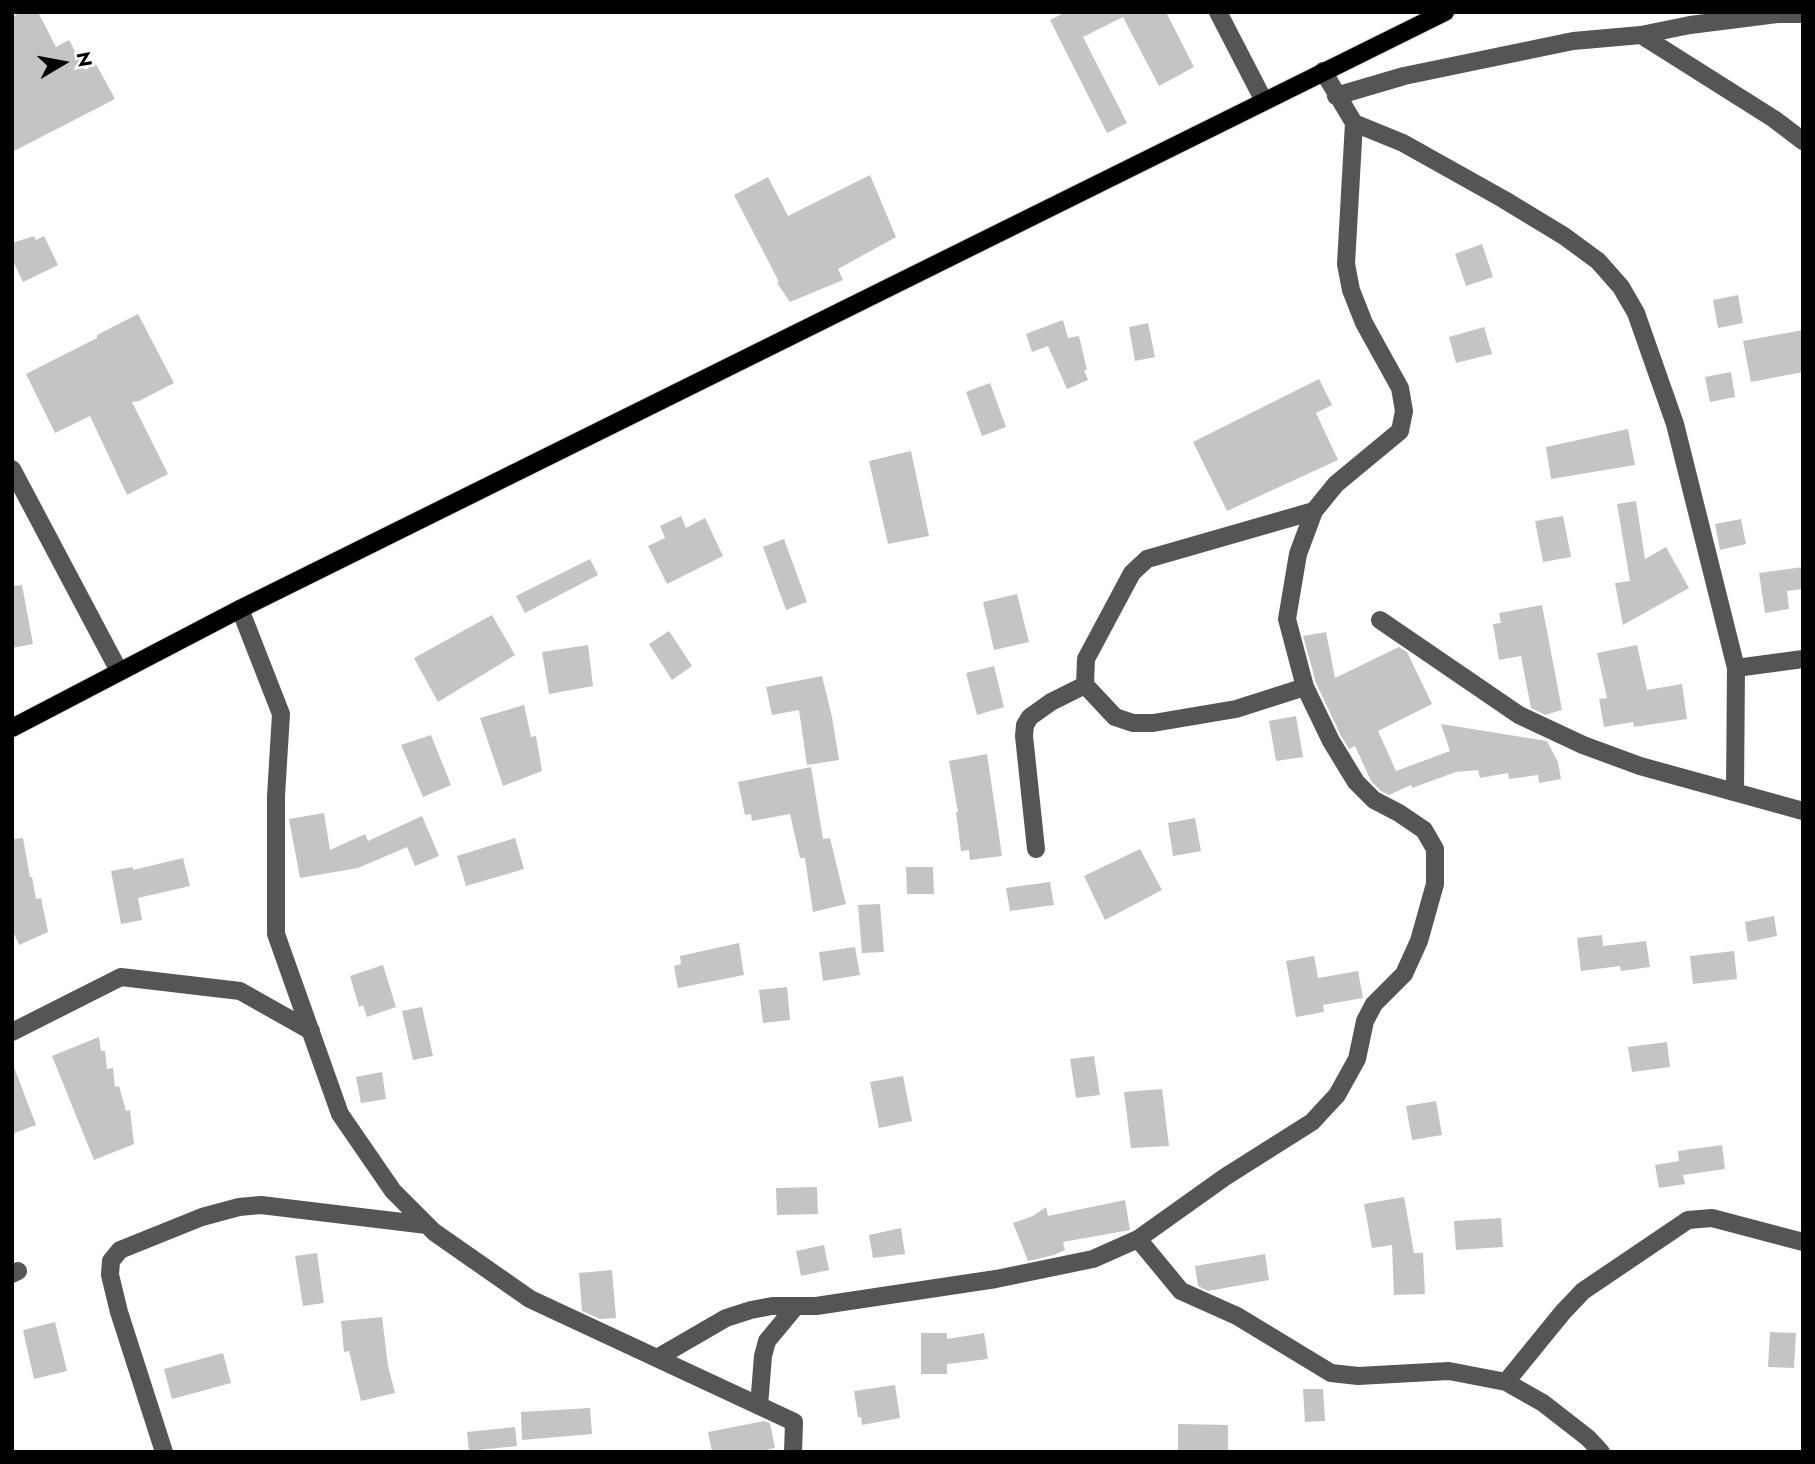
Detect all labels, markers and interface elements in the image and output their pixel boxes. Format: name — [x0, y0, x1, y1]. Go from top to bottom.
north arrow — [28, 28, 98, 98]
text: N — [70, 49, 99, 69]

